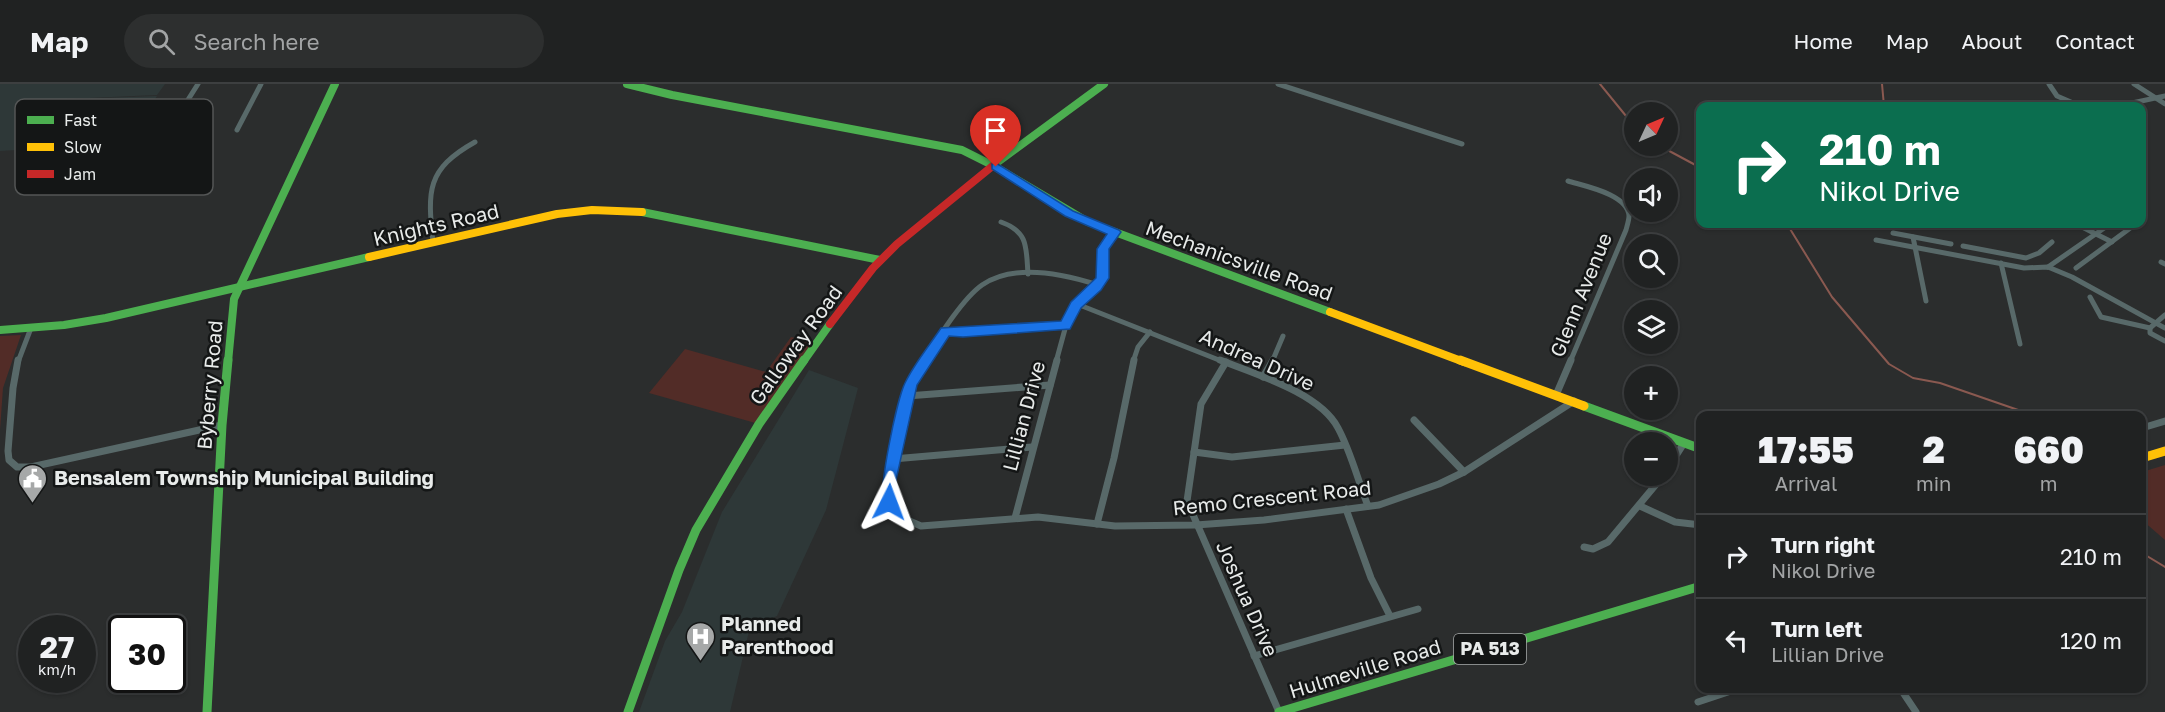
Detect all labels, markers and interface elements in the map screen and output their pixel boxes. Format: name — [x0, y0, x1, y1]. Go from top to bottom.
search box — [124, 14, 544, 68]
text: Map — [30, 25, 88, 58]
icon: search — [145, 25, 178, 58]
text: Search here — [193, 28, 319, 55]
text: Home — [1793, 28, 1853, 54]
text: Map — [1886, 28, 1929, 54]
text: About — [1962, 28, 2022, 54]
text: Contact — [2055, 28, 2135, 54]
legend — [15, 99, 213, 195]
north arrow — [1624, 102, 1678, 156]
map controls — [1624, 102, 1678, 486]
pin — [970, 105, 1021, 167]
text: Fast — [64, 110, 97, 130]
icon: arrive — [979, 114, 1012, 147]
text: 210 m — [1819, 124, 1941, 174]
icon: right — [1720, 126, 1798, 204]
text: Slow — [64, 137, 102, 157]
text: Jam — [64, 164, 96, 184]
button: sound — [1624, 168, 1678, 222]
text: Nikol Drive — [1819, 175, 1960, 207]
street label: Knights Road — [370, 198, 501, 250]
street label: Mechanicsville Road — [1143, 215, 1336, 305]
street label: Glenn Avenue — [1544, 229, 1616, 360]
button: search — [1624, 234, 1678, 288]
street label: Galloway Road — [744, 280, 847, 409]
button: layers — [1624, 300, 1678, 354]
street label: Byberry Road — [191, 319, 227, 451]
street label: Andrea Drive — [1196, 323, 1318, 395]
street label: Lillian Drive — [997, 358, 1049, 473]
button: + — [1624, 366, 1678, 420]
text: 17:55 — [1758, 428, 1854, 471]
text: 2 — [1923, 428, 1945, 471]
text: 660 — [2013, 428, 2084, 471]
button: − — [1624, 432, 1678, 486]
public building icon: Bensalem Township Municipal Building — [17, 462, 49, 504]
place label: Bensalem Township Municipal Building — [54, 465, 434, 489]
position arrow — [857, 470, 921, 534]
text: Arrival — [1775, 471, 1837, 495]
text: min — [1916, 471, 1951, 495]
text: m — [2040, 471, 2058, 495]
street label: Remo Crescent Road — [1171, 475, 1372, 519]
text: Turn right — [1771, 531, 1875, 558]
street label: Joshua Drive — [1212, 537, 1284, 660]
icon: right — [1720, 540, 1753, 573]
text: 210 m — [2060, 543, 2122, 570]
text: Nikol Drive — [1771, 558, 1875, 582]
place label: Planned Parenthood — [721, 611, 834, 658]
speed limit sign: 30 — [108, 615, 186, 693]
text: Turn left — [1771, 615, 1862, 642]
hospital icon: Planned Parenthood — [684, 620, 716, 662]
icon: left — [1720, 624, 1753, 657]
text: 120 m — [2060, 627, 2122, 654]
text: 27 — [40, 629, 74, 665]
street label: Hulmeville Road — [1286, 634, 1443, 703]
road number: PA 513 — [1454, 634, 1526, 664]
text: Lillian Drive — [1771, 642, 1884, 666]
text: km/h — [38, 660, 76, 678]

